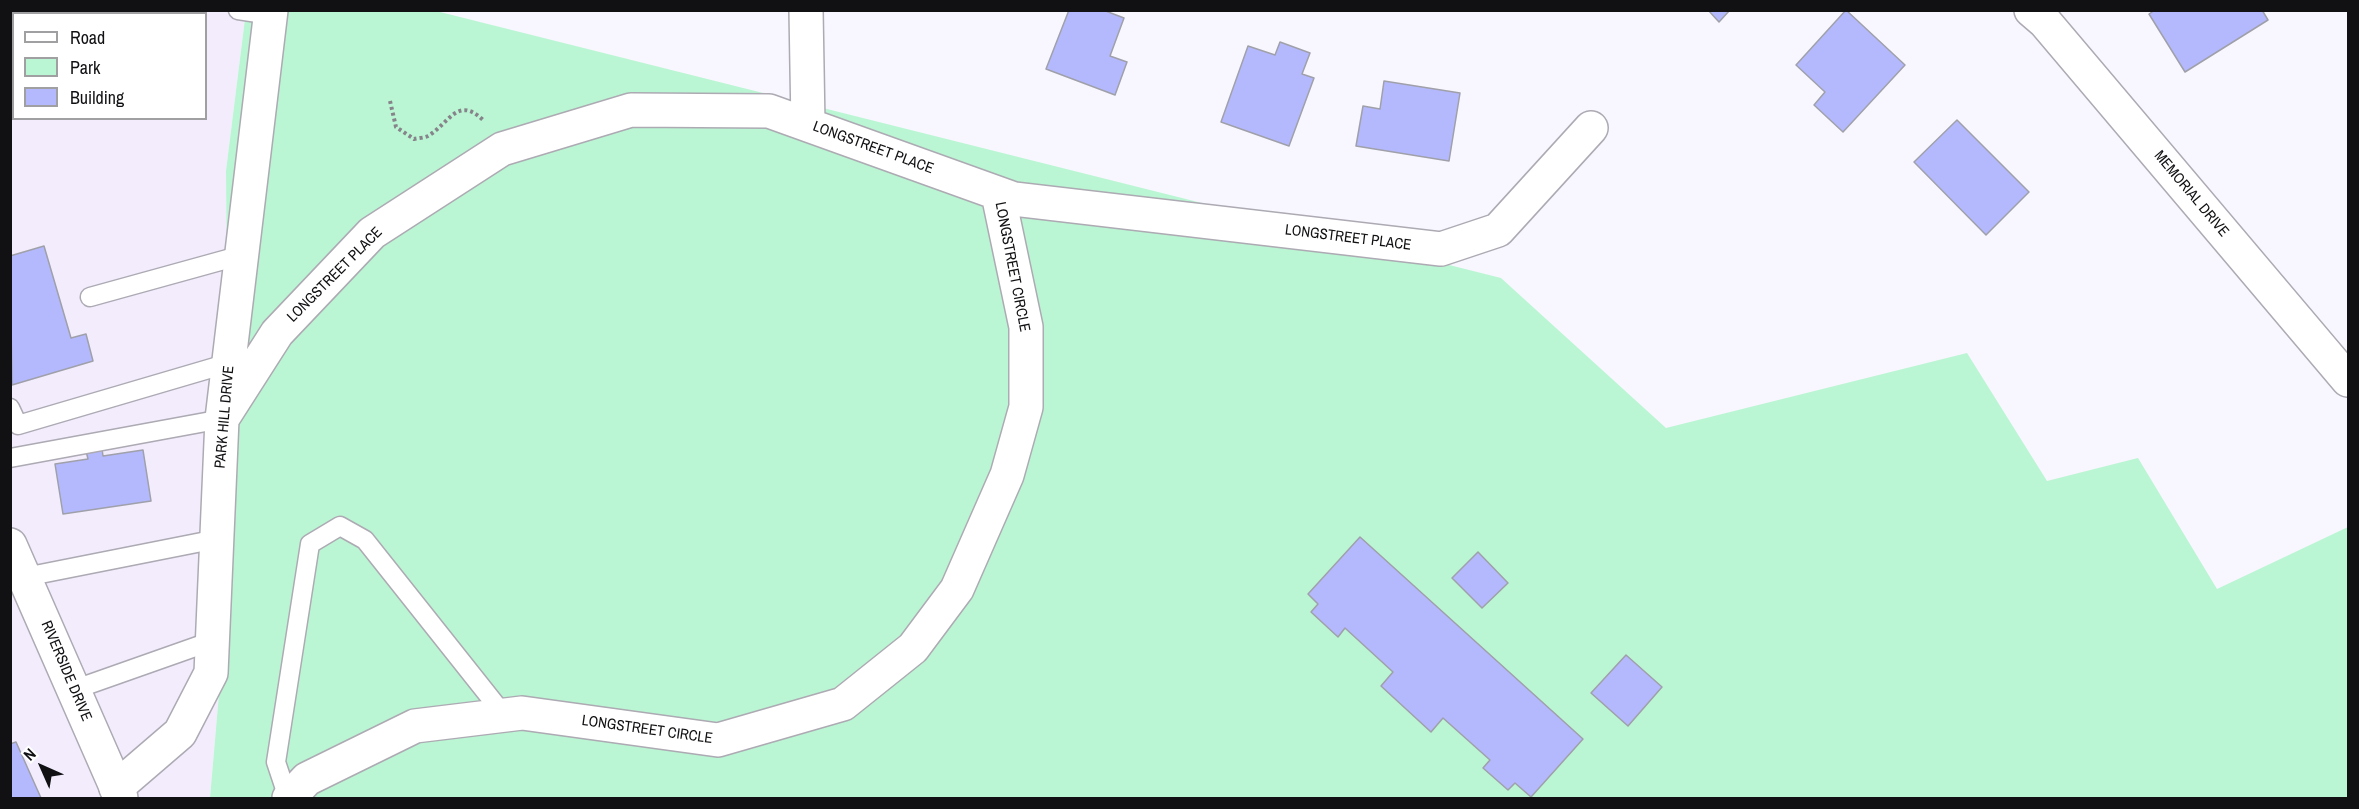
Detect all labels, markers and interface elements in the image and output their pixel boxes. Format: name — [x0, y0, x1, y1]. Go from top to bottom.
legend — [12, 12, 207, 120]
text: Road — [70, 25, 105, 50]
text: Park — [70, 55, 100, 80]
text: Building — [70, 85, 124, 110]
street label: LONGSTREET PLACE — [810, 118, 936, 178]
street label: MEMORIAL DRIVE — [2150, 147, 2232, 241]
street label: LONGSTREET CIRCLE — [991, 201, 1033, 333]
street label: LONGSTREET PLACE — [1284, 221, 1412, 255]
street label: LONGSTREET PLACE — [284, 224, 386, 326]
street label: PARK HILL DRIVE — [212, 365, 238, 469]
street label: RIVERSIDE DRIVE — [37, 618, 95, 724]
street label: LONGSTREET CIRCLE — [580, 712, 714, 748]
north arrow — [12, 737, 72, 797]
text: N — [18, 743, 40, 765]

